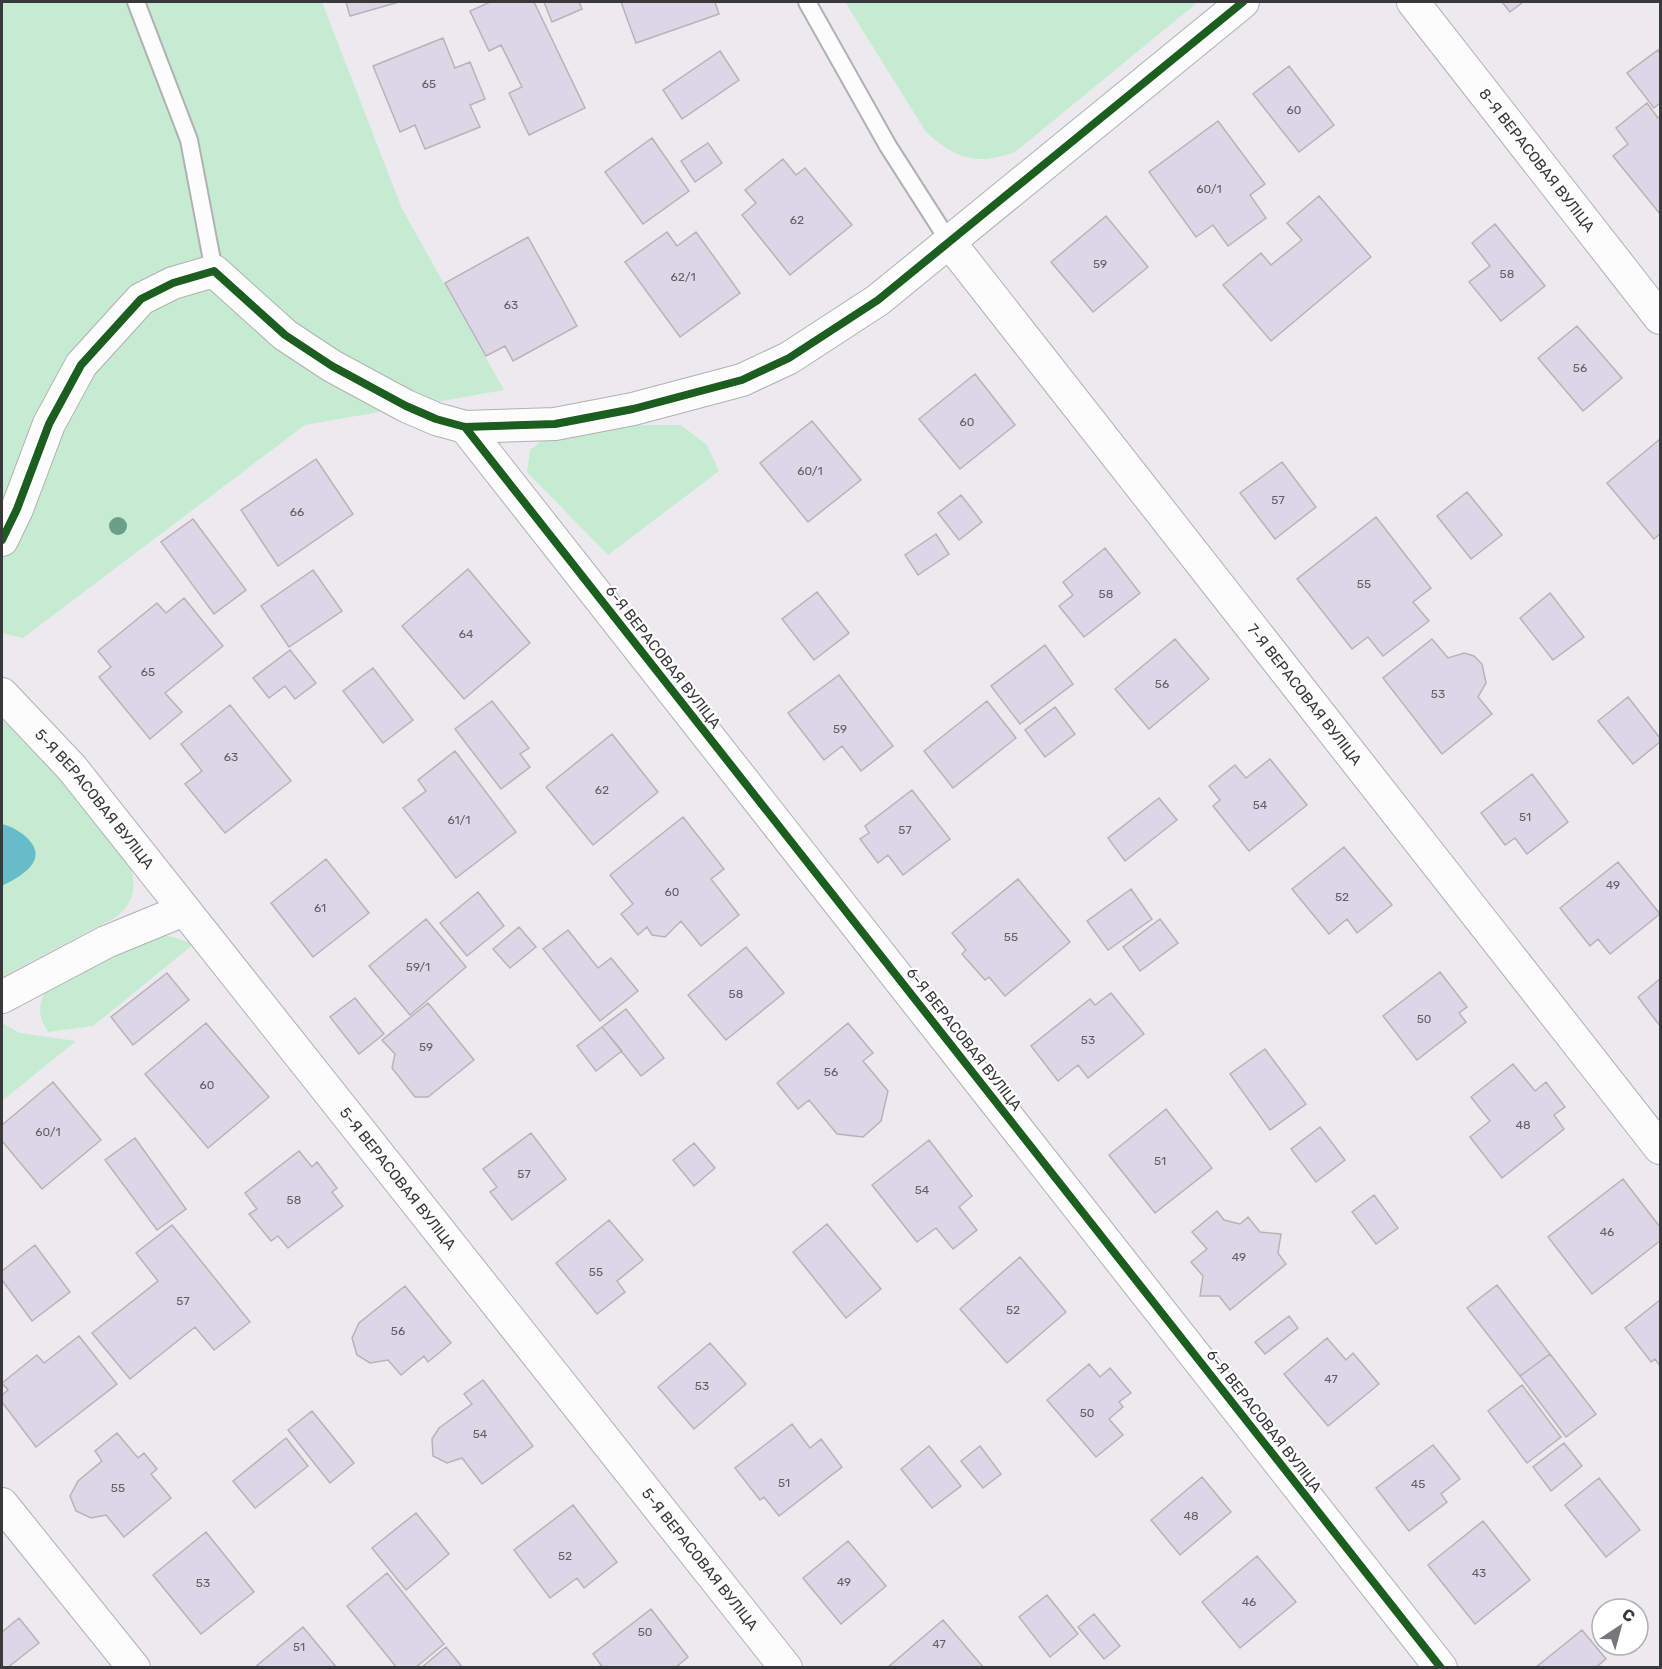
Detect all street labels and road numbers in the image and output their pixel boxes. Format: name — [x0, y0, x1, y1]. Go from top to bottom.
street label: 8-Я ВЕРАСОВАЯ ВУЛІЦА — [1475, 85, 1598, 236]
street label: 6-Я ВЕРАСОВАЯ ВУЛІЦА — [602, 582, 724, 732]
street label: 7-Я ВЕРАСОВАЯ ВУЛІЦА — [1243, 620, 1365, 769]
street label: 5-Я ВЕРАСОВАЯ ВУЛІЦА — [31, 725, 158, 873]
street label: 6-Я ВЕРАСОВАЯ ВУЛІЦА — [903, 964, 1025, 1114]
street label: 5-Я ВЕРАСОВАЯ ВУЛІЦА — [336, 1104, 460, 1253]
street label: 6-Я ВЕРАСОВАЯ ВУЛІЦА — [1203, 1346, 1325, 1496]
street label: 5-Я ВЕРАСОВАЯ ВУЛІЦА — [638, 1485, 762, 1634]

